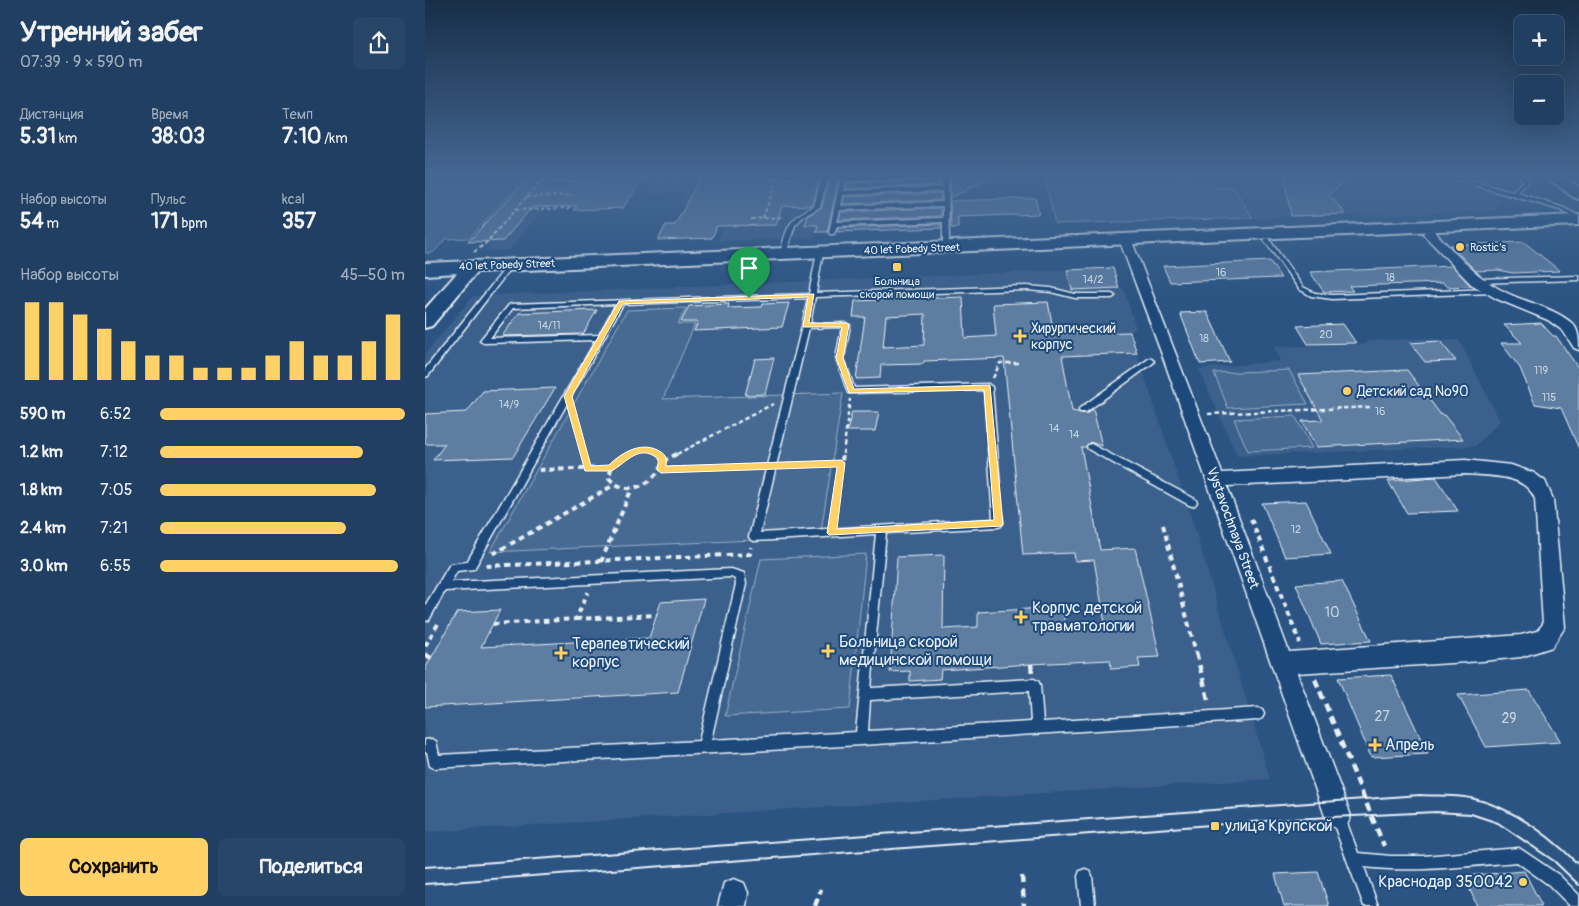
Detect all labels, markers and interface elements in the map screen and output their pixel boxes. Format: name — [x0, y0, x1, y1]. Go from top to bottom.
text: Утренний забег — [20, 15, 203, 50]
map controls — [1514, 15, 1564, 125]
button: + — [1514, 15, 1564, 65]
button: share — [353, 17, 405, 69]
text: 07:39 · 9 × 590 m — [20, 52, 142, 72]
button: − — [1514, 75, 1564, 125]
text: Дистанция — [20, 106, 84, 123]
text: Время — [151, 106, 188, 123]
text: Темп — [282, 106, 313, 123]
text: 5.31 — [20, 123, 56, 150]
text: 38:03 — [151, 123, 205, 150]
text: 7:10 — [282, 123, 321, 150]
text: km — [56, 130, 77, 147]
text: /km — [321, 130, 348, 147]
text: Набор высоты — [20, 191, 107, 208]
text: Пульс — [151, 191, 186, 208]
text: kcal — [282, 191, 305, 208]
text: 54 — [20, 208, 44, 235]
text: 171 — [151, 208, 179, 235]
text: 357 — [282, 208, 316, 235]
text: m — [44, 215, 59, 232]
text: bpm — [179, 215, 207, 232]
street label: 40 let Pobedy Street — [864, 241, 961, 257]
marker: Rostic's — [1454, 241, 1466, 253]
place label: Rostic's — [1470, 241, 1506, 254]
pin — [728, 247, 770, 298]
icon: arrive — [735, 254, 763, 282]
street label: 40 let Pobedy Street — [459, 257, 556, 273]
marker: Больница скорой помощи — [891, 261, 903, 273]
text: Набор высоты — [20, 265, 119, 285]
text: 45–50 m — [340, 265, 405, 285]
house number: 16 — [1216, 266, 1226, 279]
house number: 18 — [1385, 271, 1395, 284]
house number: 14/2 — [1083, 273, 1103, 286]
place label: Больница скорой помощи — [860, 275, 934, 301]
house number: 14/11 — [537, 319, 561, 332]
place label: Хирургический корпус — [1031, 320, 1116, 353]
house number: 20 — [1319, 328, 1333, 341]
marker: Хирургический корпус — [1013, 329, 1027, 343]
house number: 18 — [1199, 332, 1209, 345]
house number: 119 — [1534, 364, 1548, 377]
place label: Детский сад №90 — [1356, 383, 1468, 400]
marker: Детский сад №90 — [1341, 385, 1353, 397]
house number: 115 — [1542, 391, 1556, 404]
house number: 14/9 — [499, 398, 519, 411]
text: 590 m — [20, 404, 66, 424]
text: 6:52 — [100, 404, 131, 424]
house number: 16 — [1375, 405, 1385, 418]
house number: 14 — [1049, 422, 1060, 435]
house number: 14 — [1069, 428, 1080, 441]
text: 1.2 km — [20, 442, 63, 462]
text: 7:12 — [100, 442, 128, 462]
street label: Vystavochnaya Street — [1203, 465, 1263, 591]
text: 1.8 km — [20, 480, 62, 500]
text: 7:05 — [100, 480, 132, 500]
text: 2.4 km — [20, 518, 66, 538]
text: 7:21 — [100, 518, 128, 538]
house number: 12 — [1291, 523, 1301, 536]
text: 3.0 km — [20, 556, 68, 576]
text: 6:55 — [100, 556, 131, 576]
place label: Корпус детской травматологии — [1032, 598, 1142, 636]
house number: 10 — [1324, 604, 1340, 621]
marker: Корпус детской травматологии — [1014, 610, 1028, 624]
place label: Больница скорой медицинской помощи — [839, 632, 991, 670]
place label: Терапевтический корпус — [572, 634, 690, 672]
marker: Больница скорой медицинской помощи — [821, 644, 835, 658]
marker: Терапевтический корпус — [554, 646, 568, 660]
house number: 27 — [1374, 708, 1390, 725]
house number: 29 — [1501, 710, 1517, 727]
place label: Апрель — [1385, 735, 1435, 755]
marker: Апрель — [1369, 739, 1381, 751]
place label: улица Крупской — [1224, 816, 1333, 836]
marker: улица Крупской — [1209, 820, 1221, 832]
button: Сохранить — [20, 838, 208, 896]
button: Поделиться — [218, 838, 405, 896]
place label: Краснодар 350042 — [1378, 872, 1513, 892]
marker: Краснодар 350042 — [1517, 876, 1529, 888]

